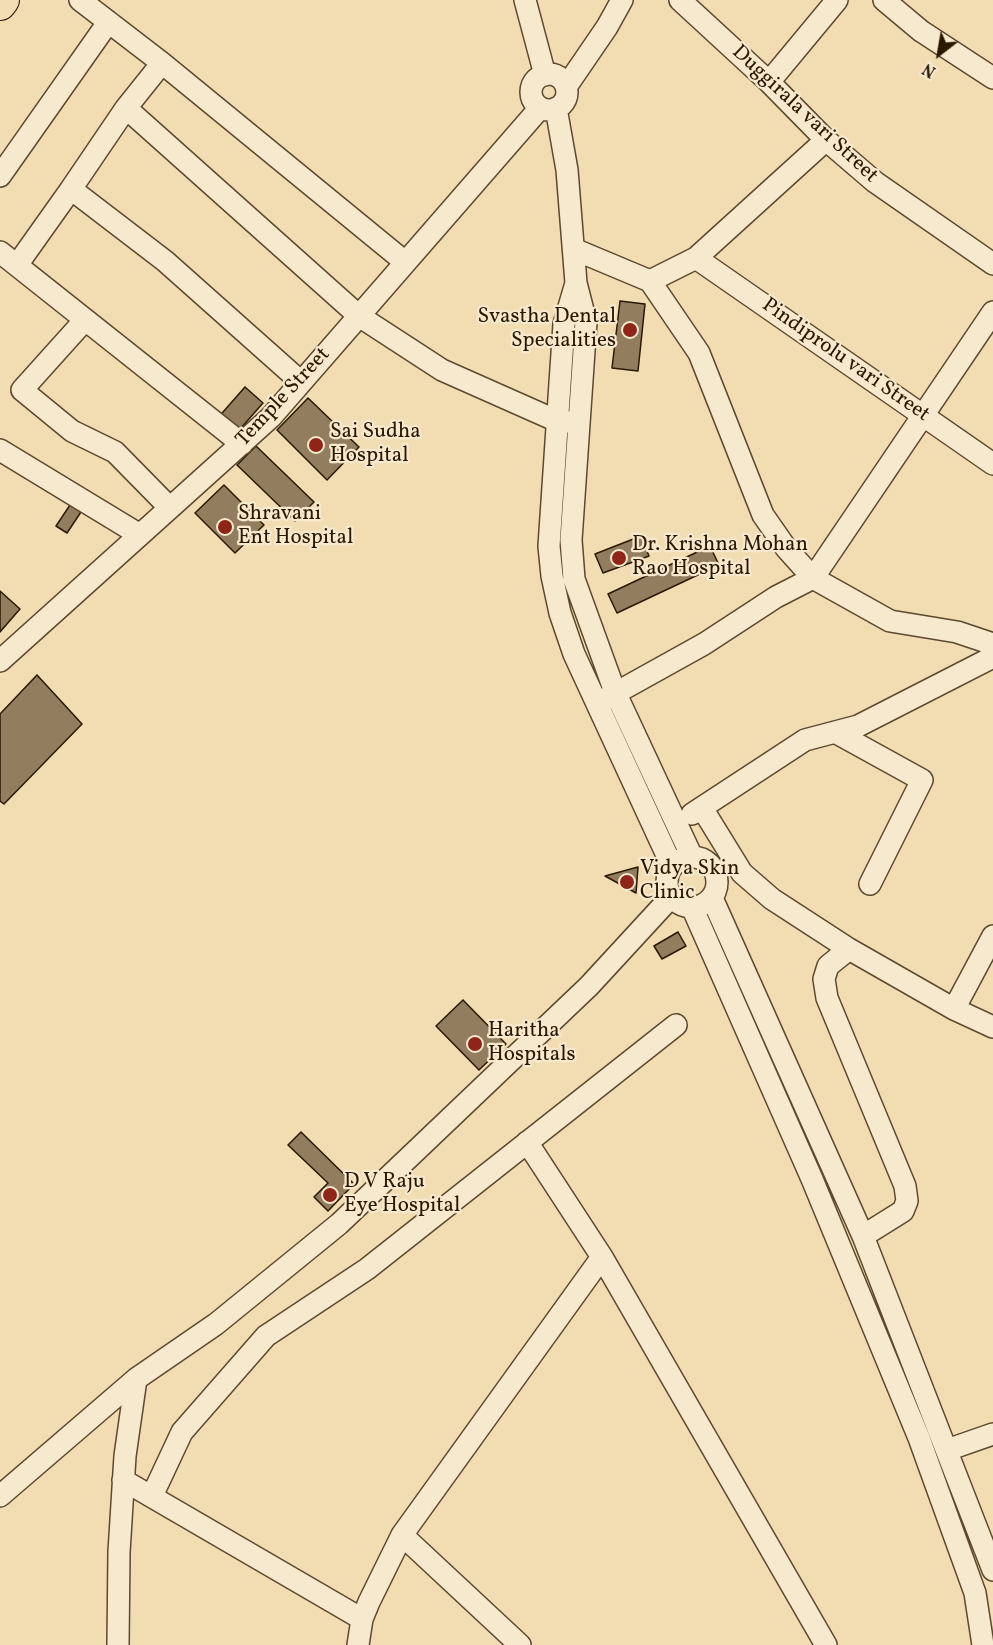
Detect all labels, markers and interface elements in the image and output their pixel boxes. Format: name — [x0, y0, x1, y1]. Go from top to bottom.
north arrow — [909, 24, 969, 84]
street label: Duggirala vari Street — [726, 41, 882, 189]
text: N — [919, 57, 940, 82]
street label: Pindiprolu vari Street — [756, 294, 934, 428]
place label: Svastha Dental Specialities — [477, 305, 616, 355]
marker: Svastha Dental Specialities — [621, 321, 639, 339]
street label: Temple Street — [232, 343, 336, 453]
place label: Sai Sudha Hospital — [330, 420, 421, 470]
marker: Sai Sudha Hospital — [307, 436, 325, 454]
place label: Shravani Ent Hospital — [238, 502, 353, 552]
marker: Shravani Ent Hospital — [216, 518, 234, 536]
place label: Dr. Krishna Mohan Rao Hospital — [632, 533, 808, 583]
marker: Dr. Krishna Mohan Rao Hospital — [610, 549, 628, 567]
place label: Vidya Skin Clinic — [640, 857, 739, 907]
marker: Vidya Skin Clinic — [618, 873, 636, 891]
place label: Haritha Hospitals — [488, 1019, 575, 1069]
marker: Haritha Hospitals — [466, 1035, 484, 1053]
place label: D V Raju Eye Hospital — [344, 1170, 460, 1220]
marker: D V Raju Eye Hospital — [321, 1186, 339, 1204]

